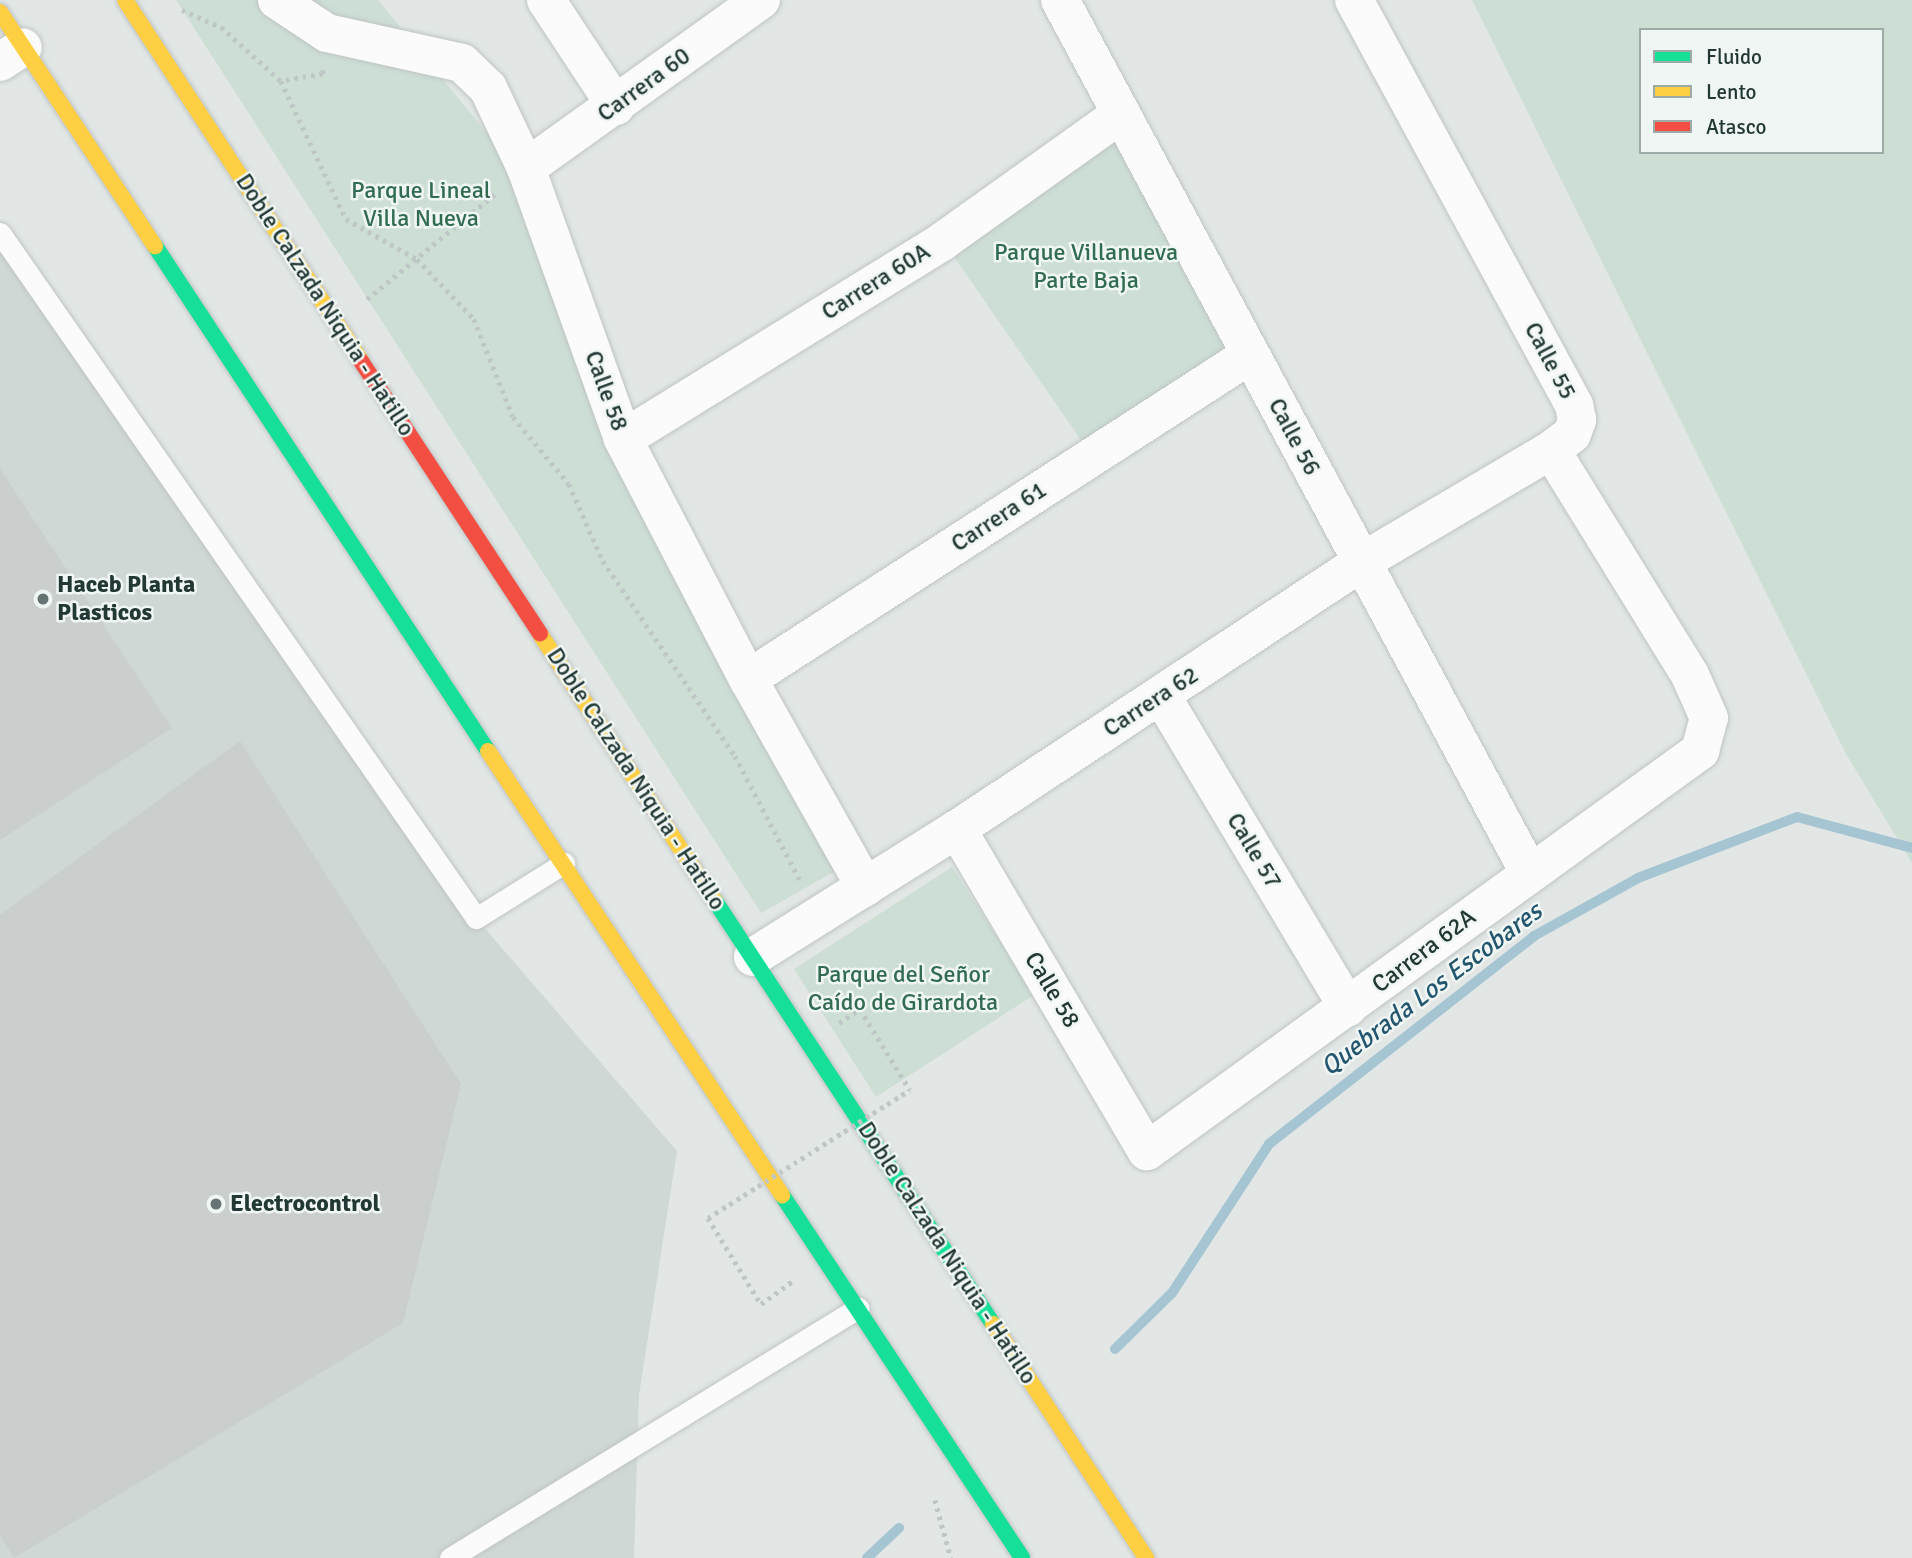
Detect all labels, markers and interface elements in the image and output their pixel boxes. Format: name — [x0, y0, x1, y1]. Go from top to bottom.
legend — [1639, 28, 1884, 154]
street label: Carrera 60 — [592, 42, 696, 128]
text: Fluido — [1706, 44, 1762, 70]
text: Lento — [1706, 79, 1756, 105]
text: Atasco — [1706, 114, 1766, 140]
street label: Doble Calzada Niquia - Hatillo — [229, 168, 421, 442]
park label: Parque Lineal Villa Nueva — [351, 177, 491, 233]
street label: Carrera 60A — [816, 237, 936, 327]
park label: Parque Villanueva Parte Baja — [994, 239, 1178, 295]
street label: Calle 55 — [1518, 317, 1582, 405]
street label: Calle 58 — [578, 347, 634, 435]
street label: Calle 56 — [1262, 393, 1326, 481]
street label: Carrera 61 — [946, 476, 1052, 558]
place label: Haceb Planta Plasticos — [57, 571, 195, 627]
marker: Haceb Planta Plasticos — [35, 591, 51, 607]
street label: Doble Calzada Niquia - Hatillo — [540, 642, 732, 916]
street label: Carrera 62 — [1098, 661, 1204, 743]
street label: Calle 57 — [1220, 808, 1288, 894]
water label: Quebrada Los Escobares — [1315, 897, 1549, 1083]
street label: Carrera 62A — [1366, 903, 1482, 999]
street label: Calle 58 — [1018, 947, 1086, 1033]
park label: Parque del Señor Caído de Girardota — [808, 961, 998, 1017]
street label: Doble Calzada Niquia - Hatillo — [851, 1116, 1043, 1390]
place label: Electrocontrol — [230, 1190, 380, 1218]
marker: Electrocontrol — [208, 1196, 224, 1212]

